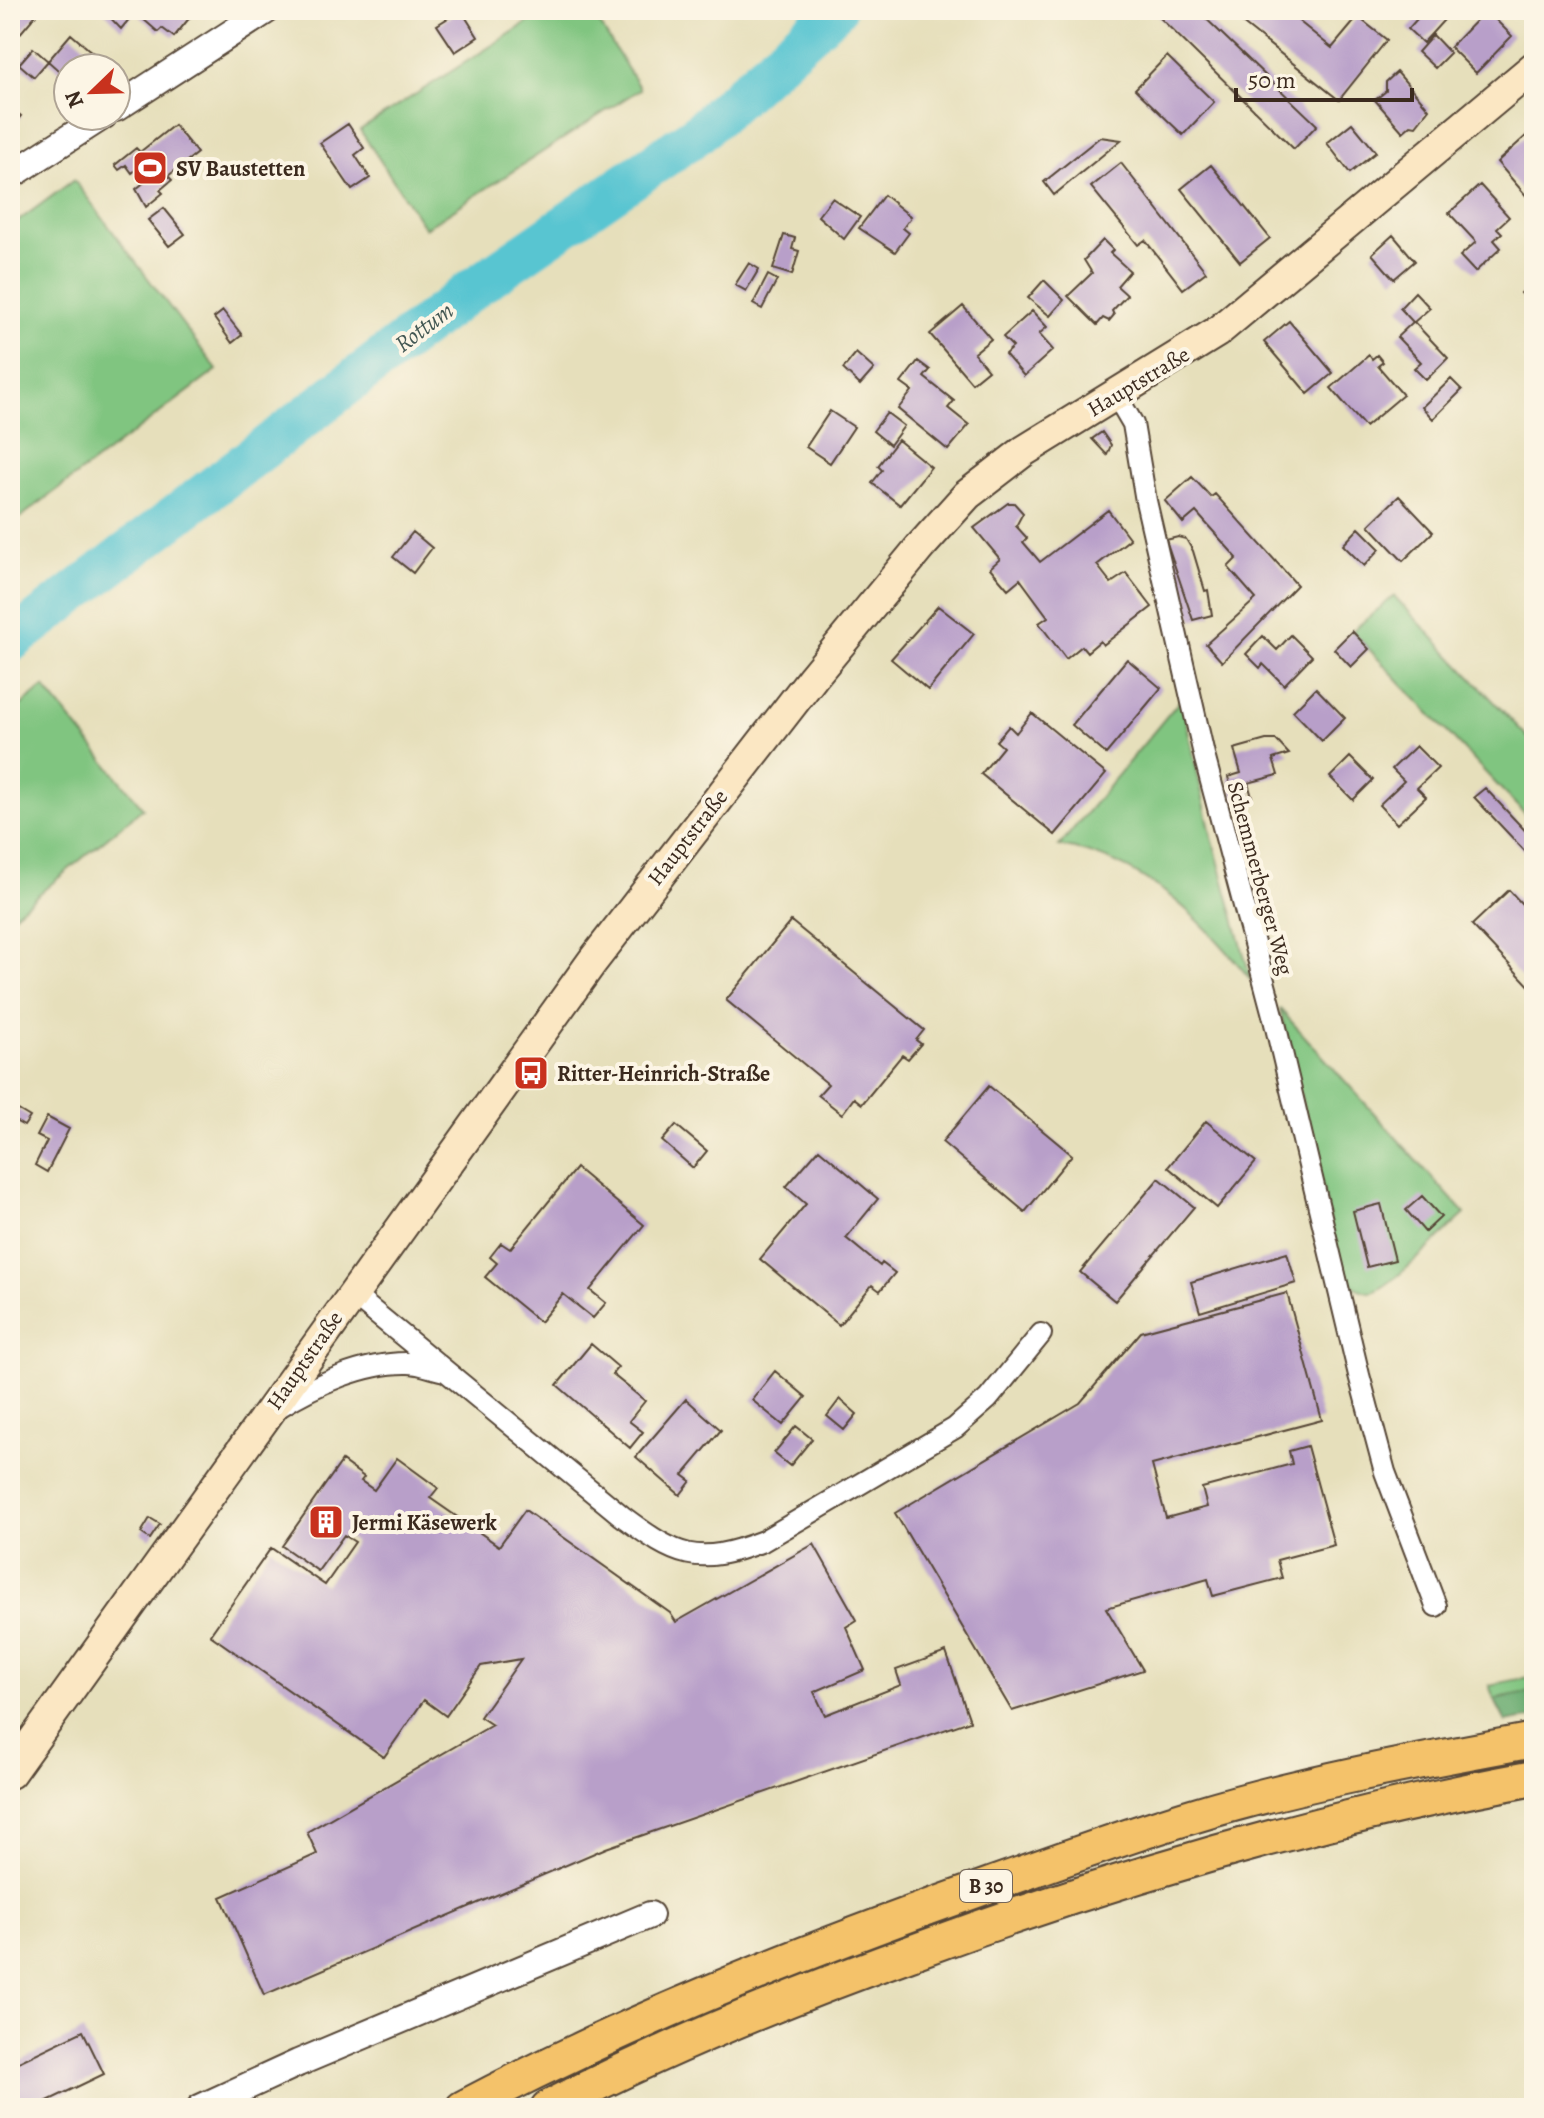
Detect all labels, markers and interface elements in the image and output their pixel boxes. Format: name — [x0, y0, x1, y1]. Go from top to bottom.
north arrow — [52, 52, 132, 132]
scale bar — [1236, 52, 1412, 102]
text: 50 m — [1248, 64, 1296, 96]
text: N — [58, 86, 91, 113]
sports icon: SV Baustetten — [131, 149, 169, 187]
place label: SV Baustetten — [176, 154, 305, 184]
water label: Rottum — [388, 294, 460, 360]
street label: Hauptstraße — [1082, 339, 1195, 424]
street label: Schemmerberger Weg — [1220, 778, 1300, 979]
street label: Hauptstraße — [641, 783, 735, 892]
bus stop icon: Ritter-Heinrich-Straße — [512, 1054, 550, 1092]
place label: Ritter-Heinrich-Straße — [557, 1059, 770, 1089]
street label: Hauptstraße — [260, 1305, 350, 1416]
building icon: Jermi Käsewerk — [307, 1503, 345, 1541]
place label: Jermi Käsewerk — [352, 1508, 497, 1538]
road number: B 30 — [960, 1870, 1012, 1902]

